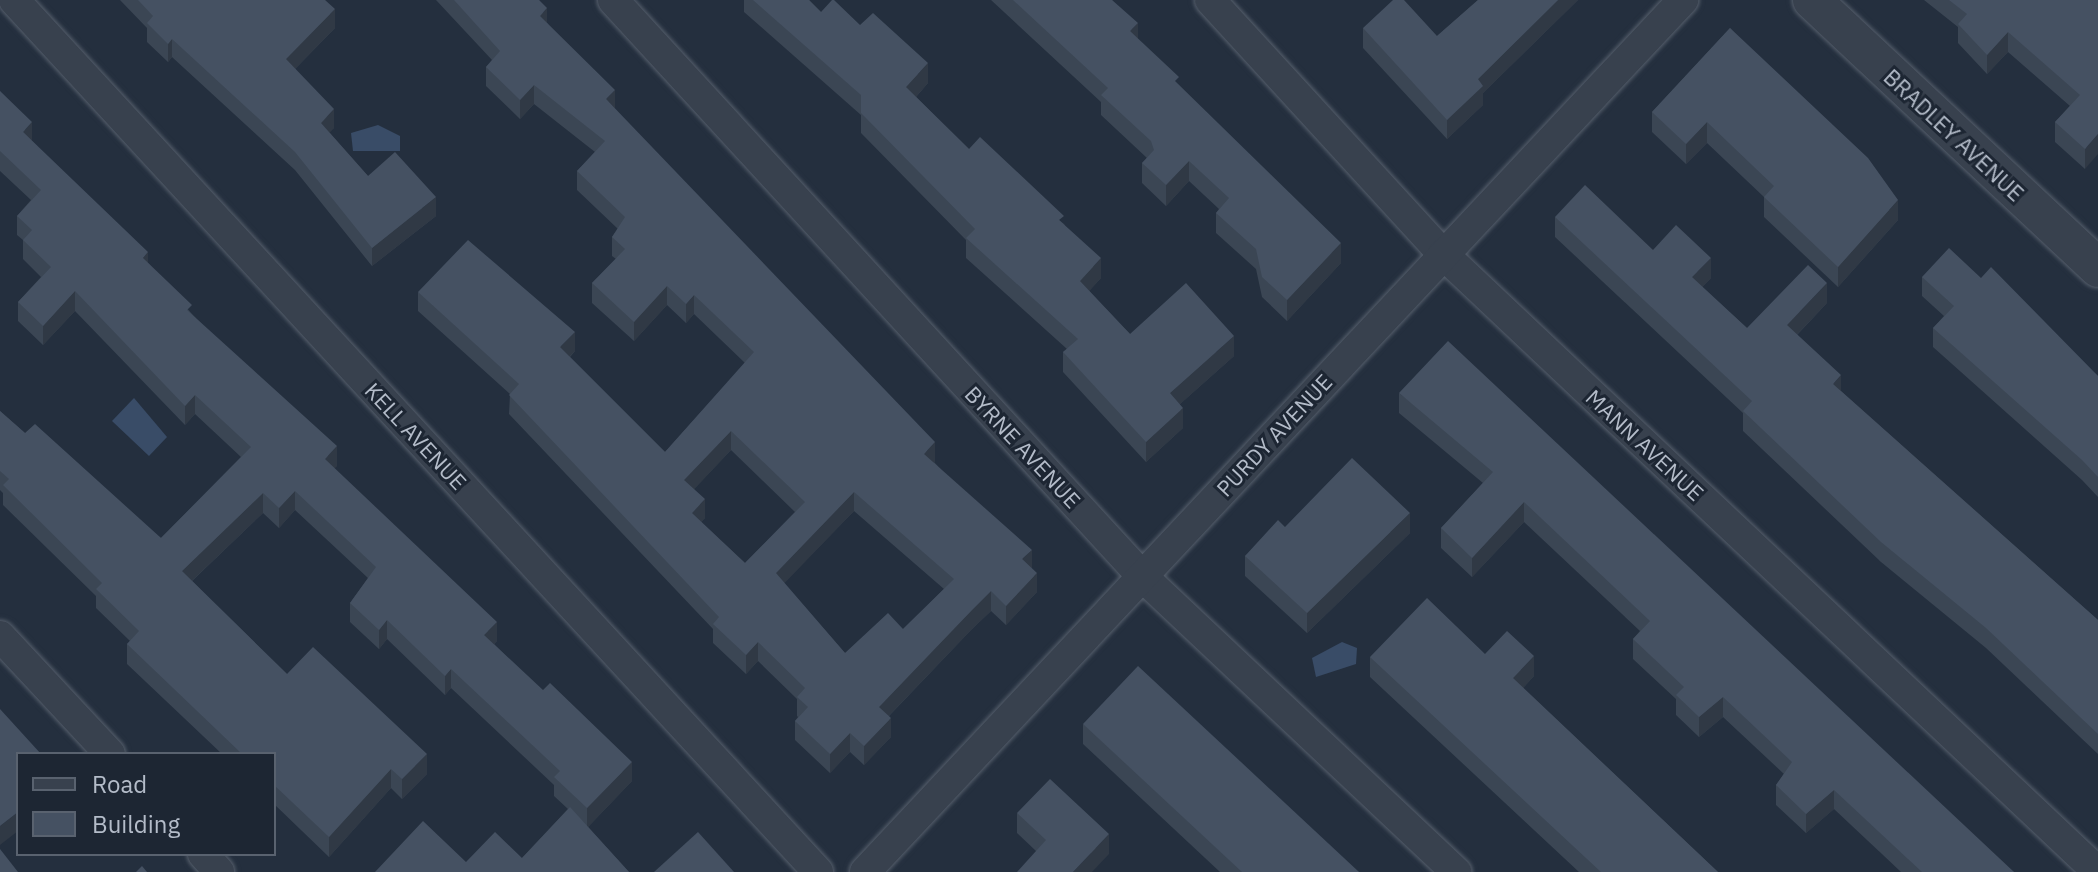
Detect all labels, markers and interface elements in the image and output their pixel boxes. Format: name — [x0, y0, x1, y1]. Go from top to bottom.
street label: BRADLEY AVENUE — [1879, 63, 2029, 207]
street label: PURDY AVENUE — [1211, 368, 1337, 502]
street label: KELL AVENUE — [360, 377, 472, 495]
street label: BYRNE AVENUE — [960, 381, 1086, 513]
street label: MANN AVENUE — [1581, 384, 1709, 506]
legend — [16, 752, 276, 856]
text: Road — [92, 768, 147, 800]
text: Building — [92, 808, 180, 840]

